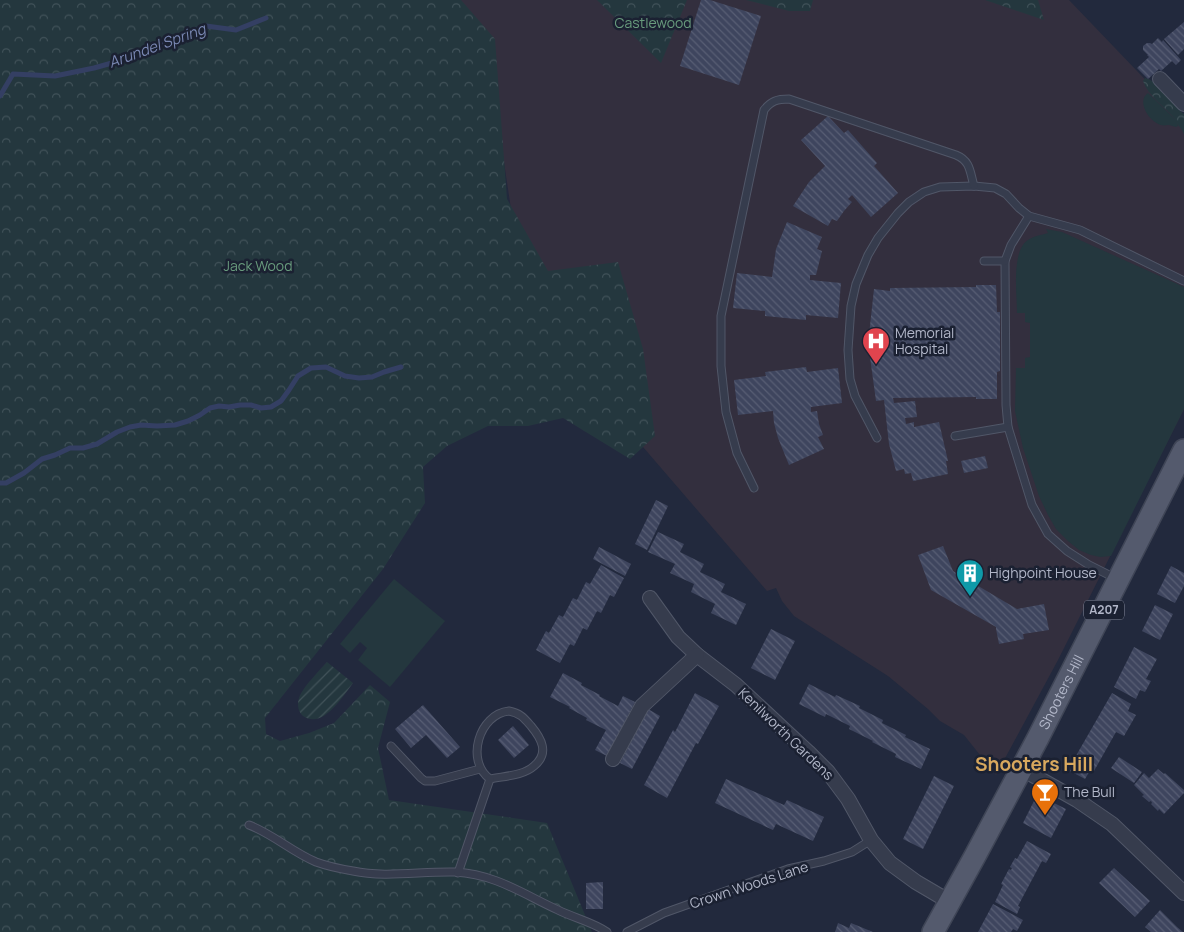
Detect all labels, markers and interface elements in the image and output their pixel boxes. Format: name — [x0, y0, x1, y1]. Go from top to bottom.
park label: Castlewood — [614, 13, 692, 32]
water label: Arundel Spring — [105, 18, 209, 73]
park label: Jack Wood — [224, 256, 292, 275]
place label: Memorial Hospital — [895, 323, 954, 358]
hospital icon: Memorial Hospital — [861, 326, 891, 365]
building icon: Highpoint House — [955, 558, 985, 597]
place label: Highpoint House — [989, 563, 1097, 582]
road number: A207 — [1084, 600, 1124, 620]
street label: Shooters Hill — [1034, 651, 1088, 733]
street label: Kenilworth Gardens — [735, 683, 838, 784]
district label: Shooters Hill — [975, 751, 1093, 777]
bar icon: The Bull — [1030, 777, 1060, 816]
place label: The Bull — [1064, 782, 1115, 801]
street label: Crown Woods Lane — [687, 856, 810, 913]

